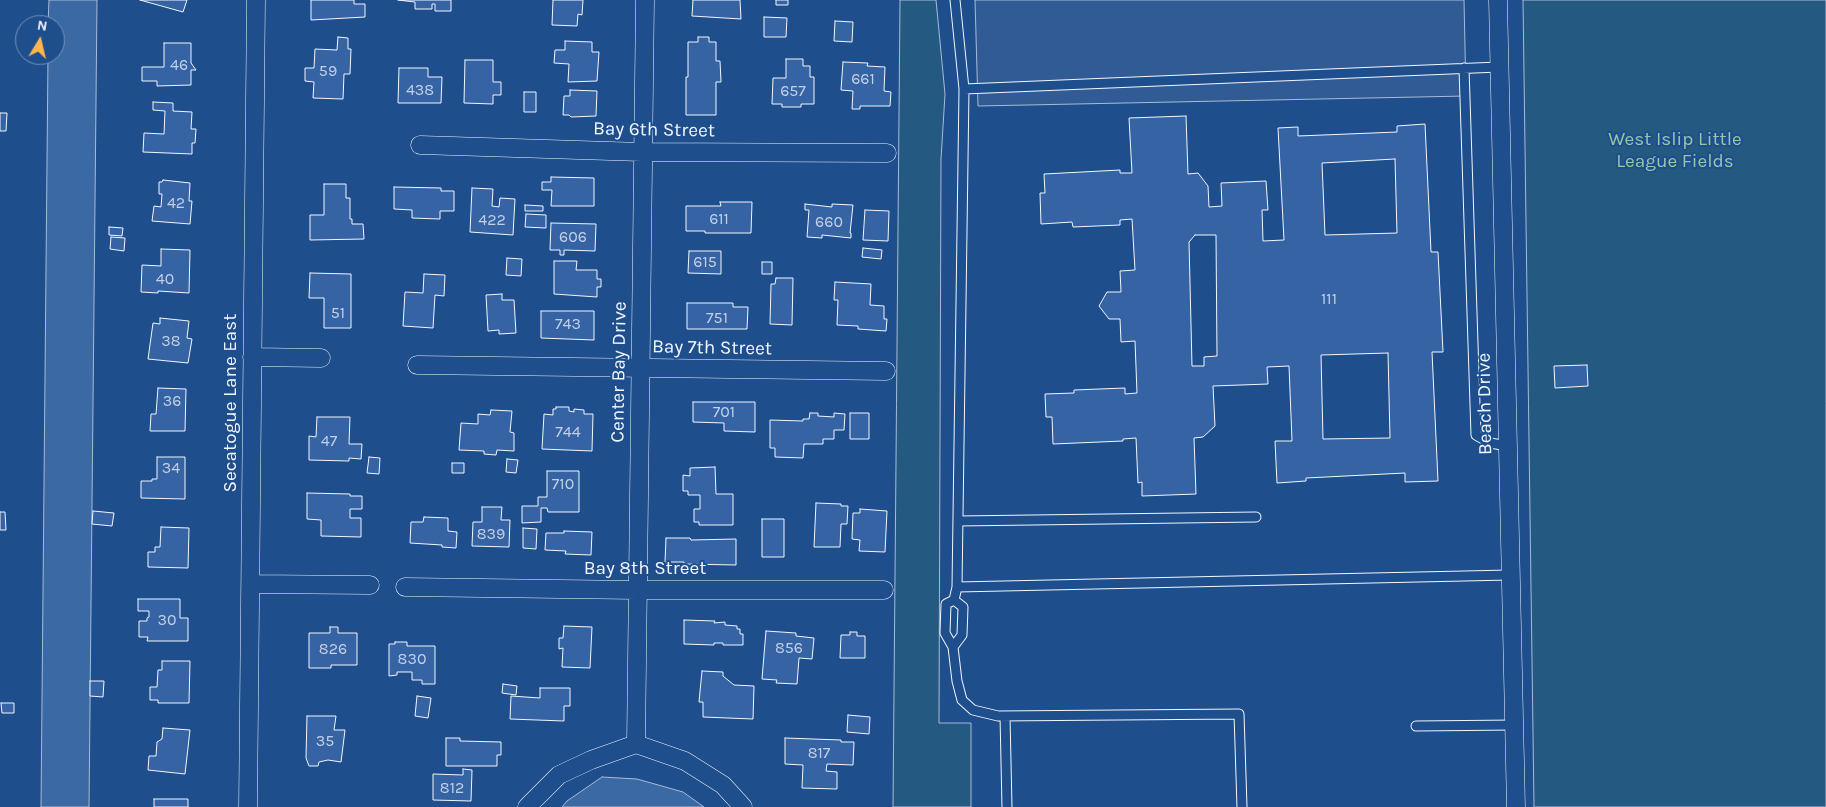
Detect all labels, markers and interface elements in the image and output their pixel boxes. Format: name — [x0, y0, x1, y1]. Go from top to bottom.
north arrow — [15, 15, 65, 65]
text: N — [36, 16, 49, 35]
house number: 46 — [170, 55, 188, 75]
house number: 59 — [319, 61, 337, 81]
house number: 661 — [851, 69, 875, 89]
house number: 438 — [406, 80, 434, 100]
house number: 657 — [780, 81, 806, 101]
street label: Bay 6th Street — [593, 118, 715, 142]
park label: West Islip Little League Fields — [1608, 129, 1742, 173]
house number: 42 — [167, 193, 185, 213]
house number: 611 — [709, 209, 729, 229]
house number: 422 — [478, 210, 506, 230]
house number: 660 — [815, 212, 843, 232]
house number: 606 — [559, 227, 587, 247]
house number: 615 — [693, 252, 717, 272]
house number: 40 — [156, 269, 174, 289]
house number: 111 — [1321, 289, 1337, 309]
street label: Center Bay Drive — [606, 301, 632, 443]
house number: 51 — [331, 303, 345, 323]
house number: 751 — [706, 308, 728, 328]
street label: Secatogue Lane East — [220, 314, 242, 492]
house number: 743 — [555, 314, 581, 334]
house number: 38 — [161, 331, 181, 351]
street label: Bay 7th Street — [652, 336, 772, 360]
street label: Beach Drive — [1473, 353, 1497, 455]
house number: 36 — [163, 391, 181, 411]
house number: 701 — [713, 402, 735, 422]
house number: 744 — [555, 422, 581, 442]
house number: 47 — [321, 431, 337, 451]
house number: 34 — [162, 458, 180, 478]
house number: 710 — [552, 474, 574, 494]
house number: 839 — [477, 524, 505, 544]
street label: Bay 8th Street — [584, 558, 706, 580]
house number: 30 — [158, 610, 176, 630]
house number: 856 — [775, 638, 803, 658]
house number: 826 — [319, 639, 347, 659]
house number: 830 — [398, 649, 426, 669]
house number: 35 — [316, 731, 334, 751]
house number: 817 — [808, 743, 830, 763]
house number: 812 — [440, 778, 464, 798]

